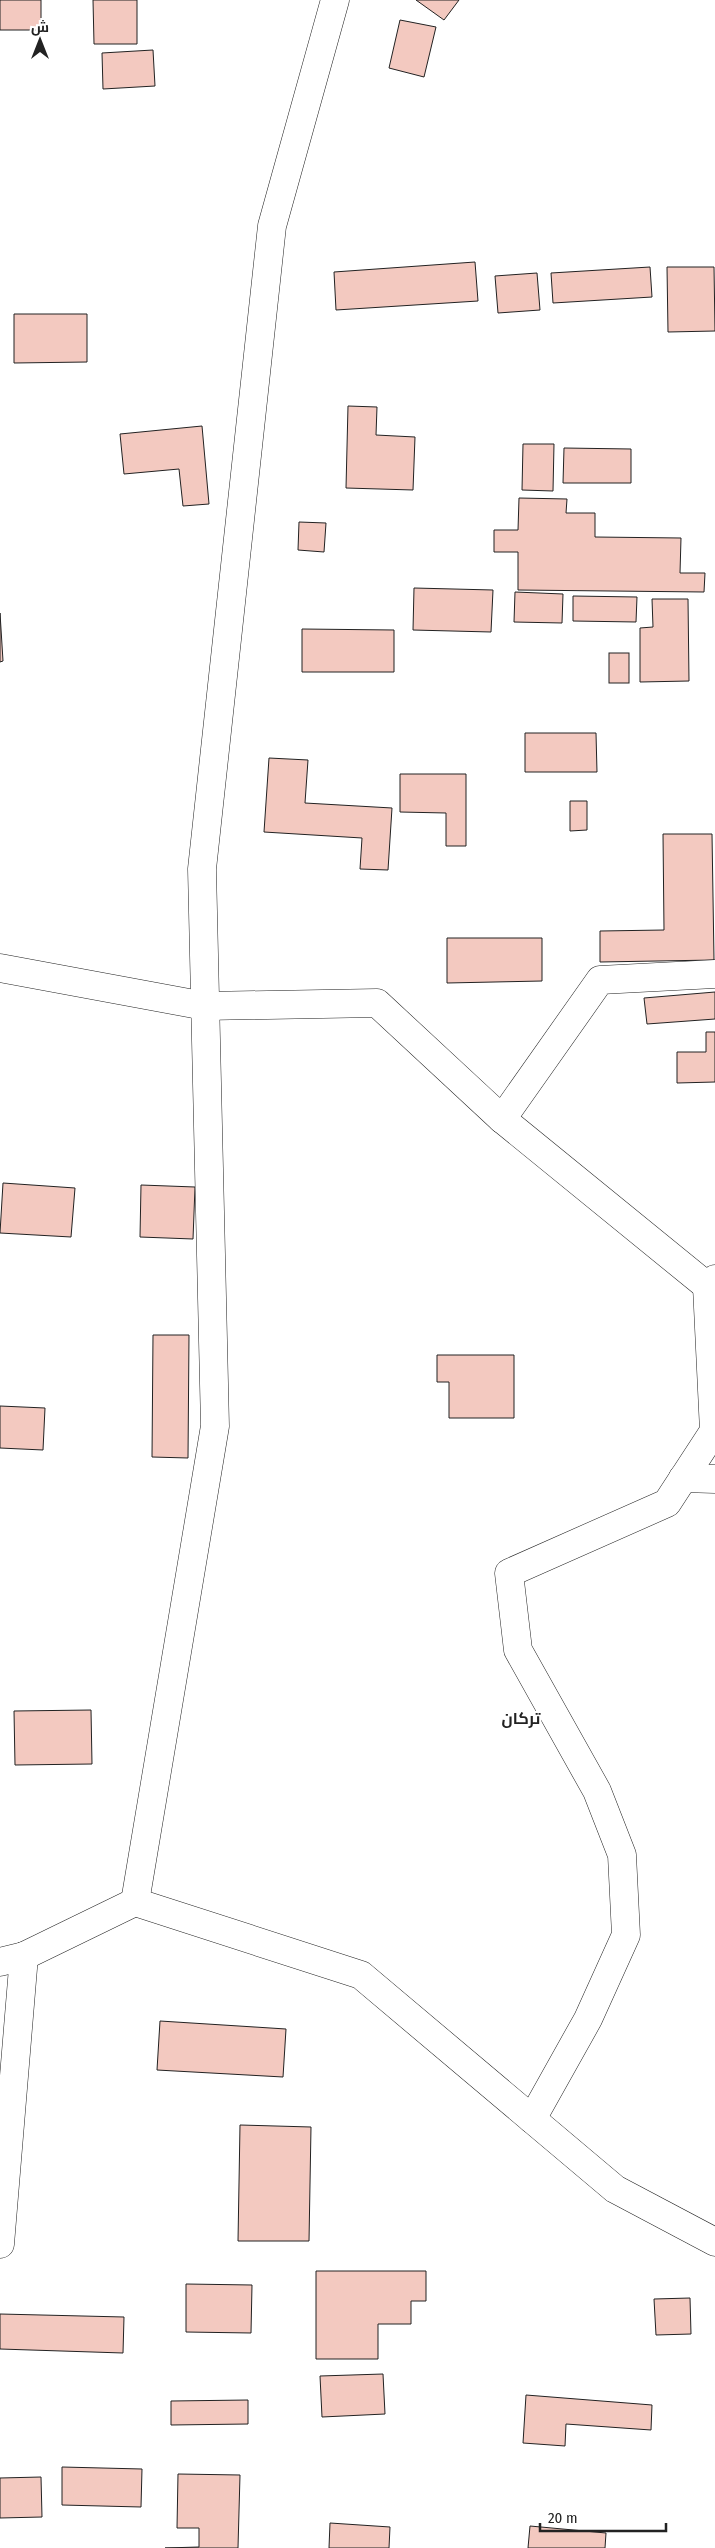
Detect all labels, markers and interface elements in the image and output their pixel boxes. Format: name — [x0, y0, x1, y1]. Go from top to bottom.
north arrow — [15, 15, 65, 65]
text: ش — [31, 19, 49, 36]
district label: تركان — [502, 1709, 542, 1728]
scale bar — [540, 2500, 666, 2532]
text: 20 m — [548, 2509, 578, 2527]

